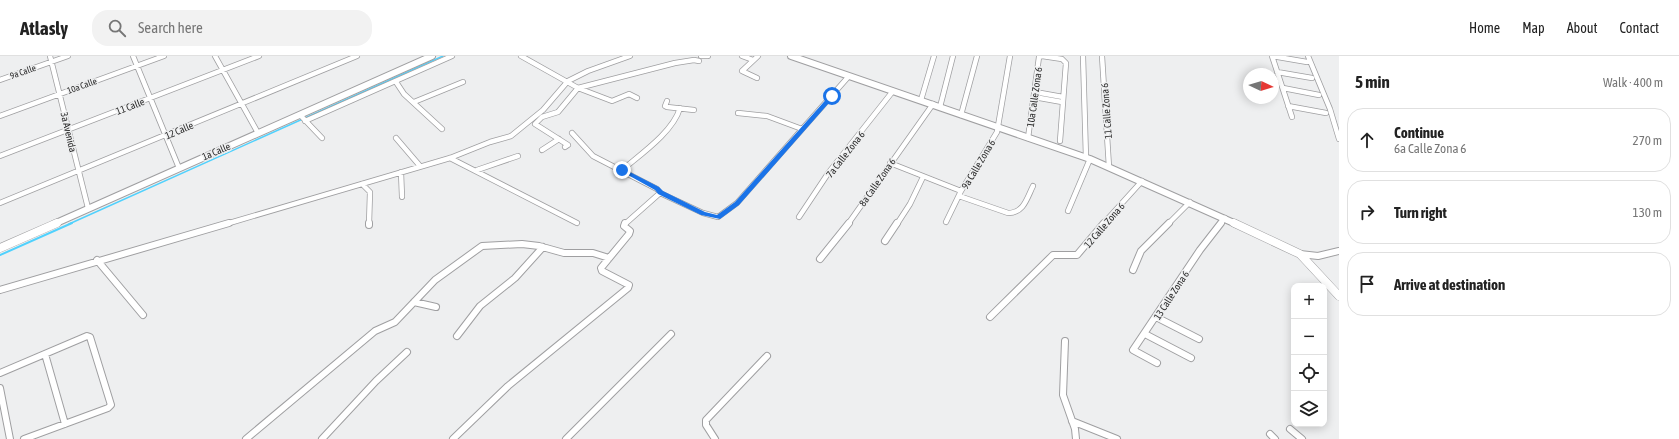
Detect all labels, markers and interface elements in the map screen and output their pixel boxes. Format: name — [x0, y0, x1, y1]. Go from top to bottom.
search box — [92, 10, 372, 46]
text: Atlasly — [20, 17, 68, 39]
icon: search — [106, 17, 128, 39]
text: Search here — [138, 19, 203, 36]
text: Home — [1469, 20, 1500, 36]
text: Map — [1522, 20, 1545, 36]
text: About — [1567, 20, 1598, 36]
text: Contact — [1620, 20, 1659, 36]
street label: 9a Calle — [9, 63, 37, 81]
street label: 10a Calle Zona 6 — [1025, 66, 1044, 128]
north arrow — [1243, 68, 1279, 104]
text: 5 min — [1355, 72, 1390, 92]
text: Walk · 400 m — [1603, 75, 1663, 90]
street label: 10a Calle — [66, 76, 98, 96]
street label: 11 Calle Zona 6 — [1099, 82, 1114, 139]
route start — [823, 87, 841, 105]
street label: 11 Calle — [114, 96, 146, 117]
street label: 3a Avenida — [59, 111, 79, 154]
street label: 12 Calle — [163, 119, 195, 141]
text: Continue — [1394, 124, 1444, 141]
street label: 7a Calle Zona 6 — [824, 129, 867, 180]
icon: ahead — [1356, 129, 1378, 151]
text: 270 m — [1633, 133, 1662, 148]
street label: 9a Calle Zona 6 — [959, 137, 998, 191]
street label: 1a Calle — [200, 140, 232, 162]
text: 6a Calle Zona 6 — [1394, 141, 1466, 156]
street label: 8a Calle Zona 6 — [857, 156, 898, 208]
route end — [613, 161, 631, 179]
street label: 12 Calle Zona 6 — [1082, 200, 1127, 250]
icon: right — [1356, 201, 1378, 223]
text: Turn right — [1394, 204, 1447, 221]
text: 130 m — [1633, 205, 1662, 220]
street label: 13 Calle Zona 6 — [1152, 269, 1191, 322]
icon: arrive — [1356, 273, 1378, 295]
text: Arrive at destination — [1394, 276, 1505, 293]
map controls — [1291, 283, 1327, 427]
button: + — [1291, 283, 1327, 319]
button: − — [1291, 319, 1327, 355]
button: locate — [1291, 355, 1327, 391]
button: layers — [1291, 391, 1327, 427]

